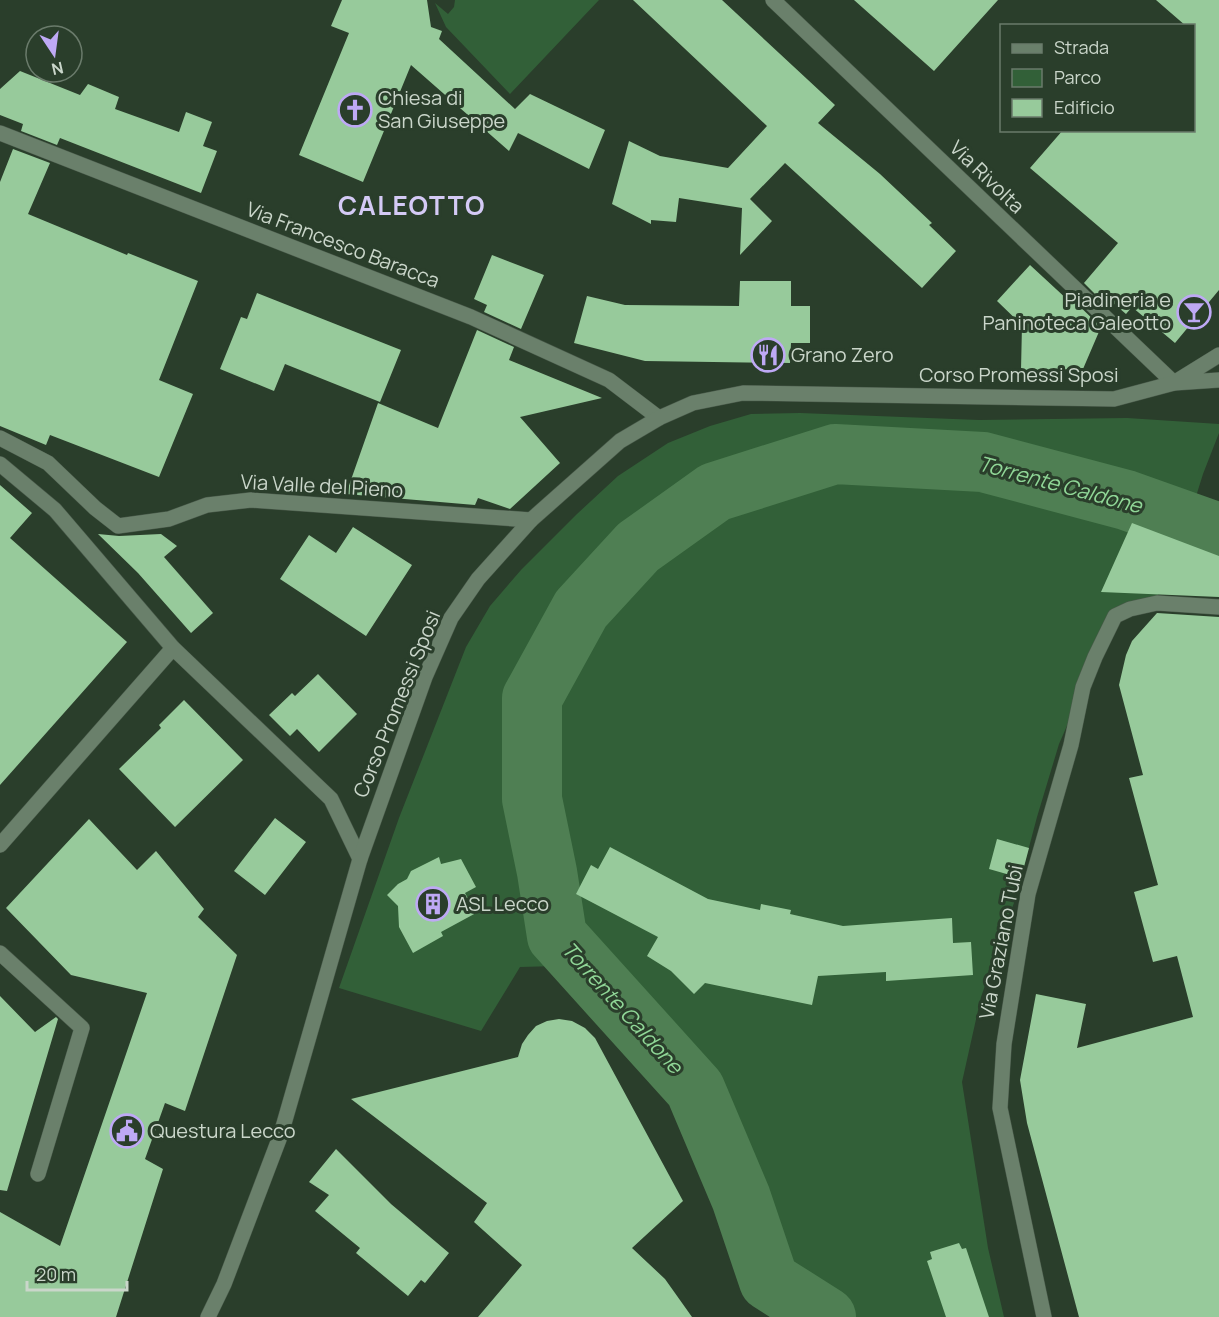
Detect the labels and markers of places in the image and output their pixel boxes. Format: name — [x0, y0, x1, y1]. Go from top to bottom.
place label: Chiesa di San Giuseppe — [378, 84, 505, 134]
church icon: Chiesa di San Giuseppe — [337, 92, 373, 128]
place label: Piadineria e Paninoteca Galeotto — [983, 286, 1171, 336]
bar icon: Piadineria e Paninoteca Galeotto — [1176, 294, 1212, 330]
restaurant icon: Grano Zero — [750, 337, 786, 373]
place label: Grano Zero — [791, 341, 894, 368]
building icon: ASL Lecco — [415, 886, 451, 922]
place label: ASL Lecco — [456, 890, 549, 917]
public building icon: Questura Lecco — [109, 1113, 145, 1149]
place label: Questura Lecco — [150, 1117, 296, 1144]

